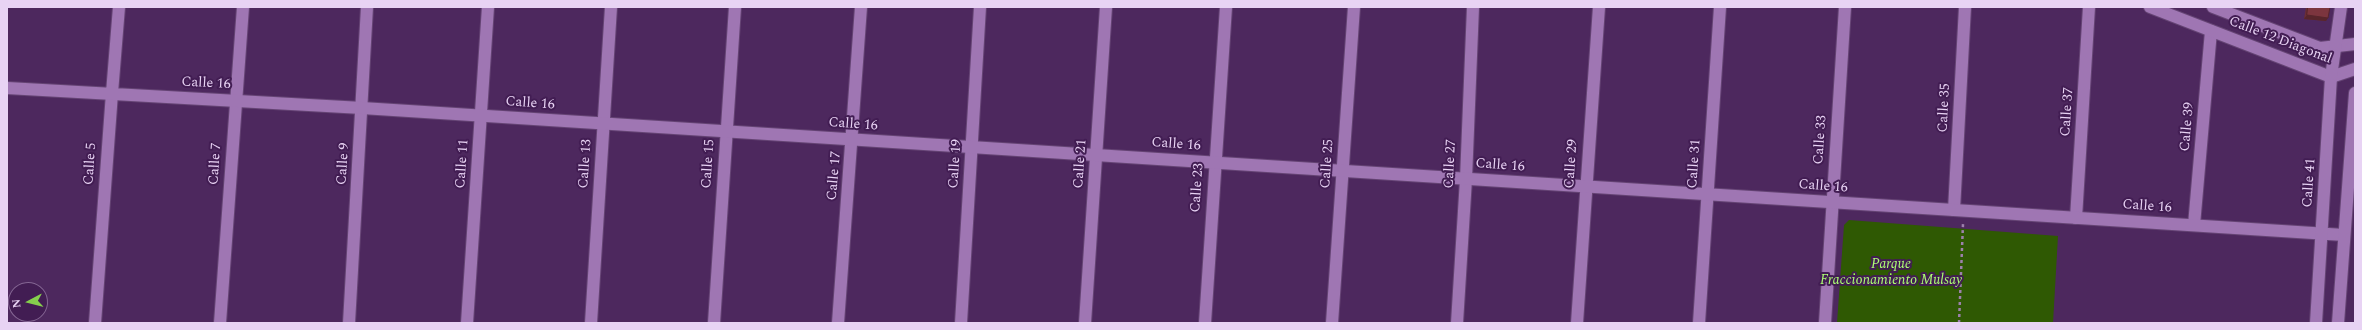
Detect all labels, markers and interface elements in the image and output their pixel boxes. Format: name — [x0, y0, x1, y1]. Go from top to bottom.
street label: Calle 12 Diagonal — [2226, 14, 2334, 68]
street label: Calle 16 — [181, 74, 231, 94]
street label: Calle 35 — [1935, 83, 1955, 133]
street label: Calle 37 — [2058, 87, 2078, 137]
street label: Calle 16 — [505, 94, 555, 114]
street label: Calle 39 — [2177, 102, 2199, 152]
street label: Calle 16 — [828, 115, 878, 135]
street label: Calle 33 — [1811, 115, 1831, 165]
street label: Calle 16 — [1151, 135, 1201, 155]
street label: Calle 11 — [453, 139, 473, 189]
street label: Calle 13 — [576, 139, 596, 189]
street label: Calle 15 — [699, 139, 719, 189]
street label: Calle 19 — [946, 139, 966, 189]
street label: Calle 21 — [1071, 139, 1091, 189]
street label: Calle 25 — [1318, 139, 1338, 189]
street label: Calle 27 — [1441, 139, 1461, 189]
street label: Calle 29 — [1562, 139, 1582, 189]
street label: Calle 31 — [1685, 139, 1705, 189]
street label: Calle 5 — [81, 142, 101, 186]
street label: Calle 7 — [206, 142, 226, 186]
street label: Calle 9 — [334, 142, 354, 186]
street label: Calle 17 — [824, 151, 846, 201]
street label: Calle 16 — [1475, 156, 1525, 176]
street label: Calle 41 — [2300, 158, 2320, 208]
street label: Calle 23 — [1188, 163, 1208, 213]
street label: Calle 16 — [1798, 177, 1848, 197]
street label: Calle 16 — [2122, 197, 2172, 217]
park label: Parque Fraccionamiento Mulsay — [1820, 257, 1962, 290]
north arrow — [8, 282, 48, 322]
text: N — [8, 298, 26, 309]

